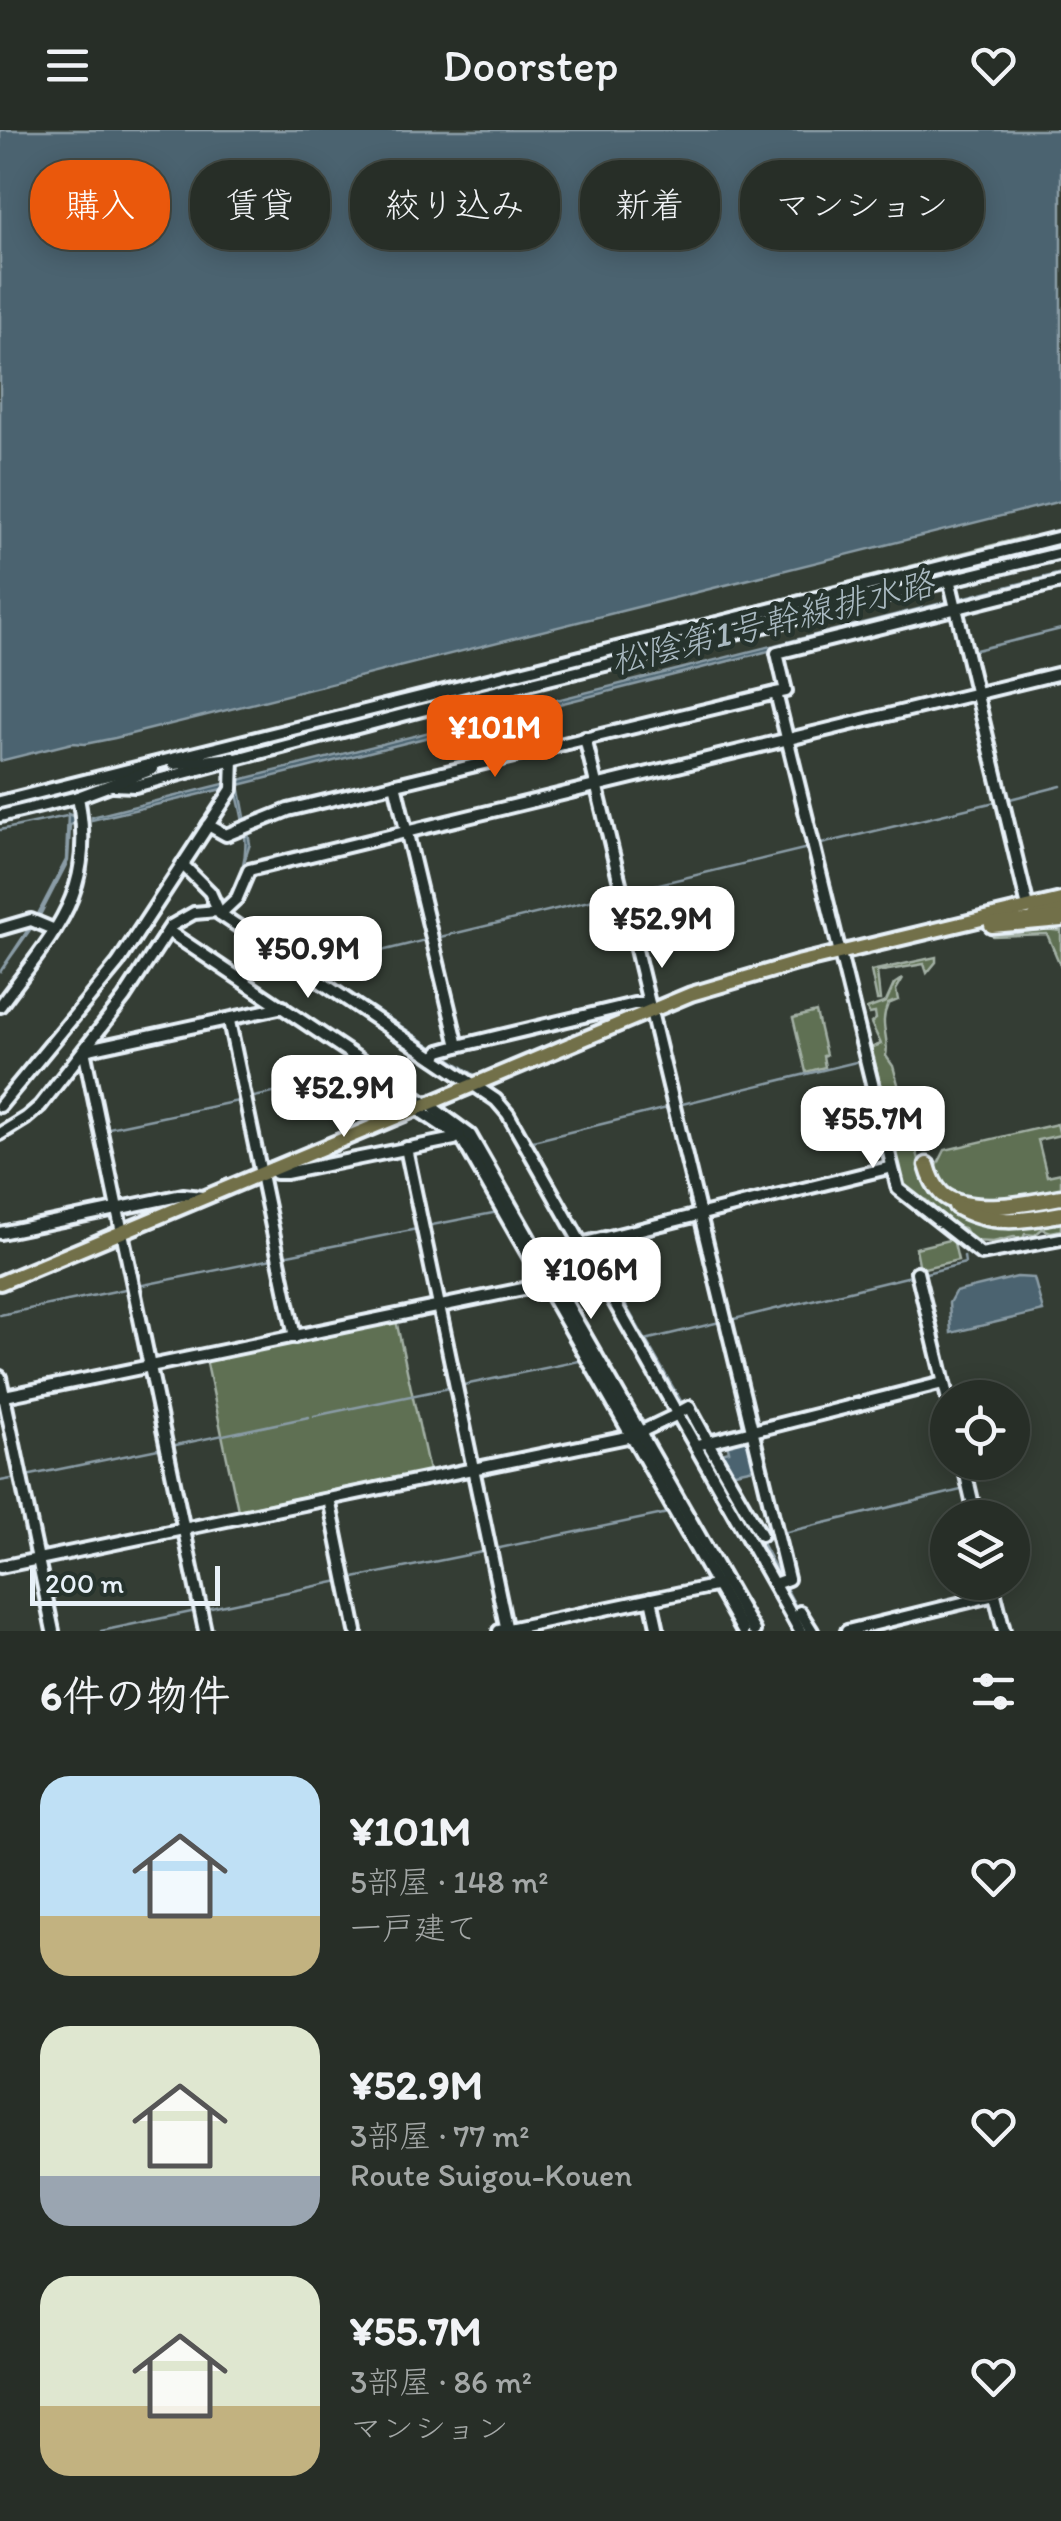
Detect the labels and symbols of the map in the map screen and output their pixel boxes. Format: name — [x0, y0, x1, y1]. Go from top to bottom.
water label: 松陰第1号幹線排水路 — [606, 561, 940, 682]
pin: ¥101M — [425, 695, 565, 780]
pin: ¥52.9M — [581, 886, 743, 971]
pin: ¥50.9M — [227, 916, 389, 1001]
pin: ¥52.9M — [263, 1055, 425, 1140]
pin: ¥55.7M — [792, 1086, 954, 1171]
pin: ¥106M — [521, 1237, 661, 1322]
scale bar — [30, 1561, 220, 1606]

